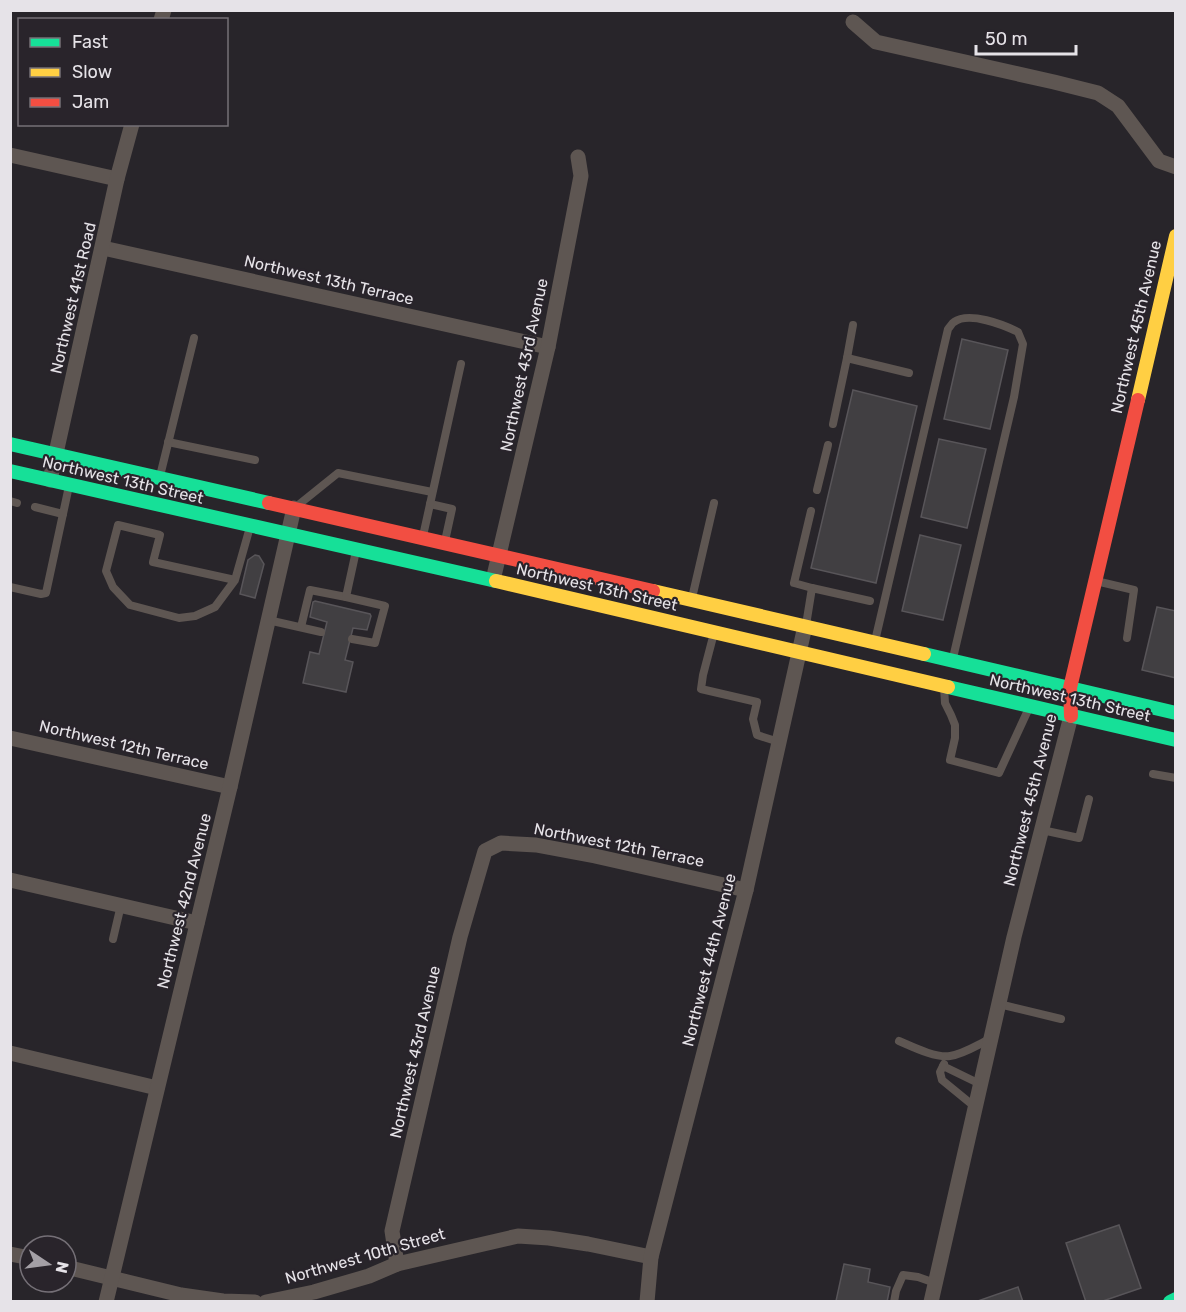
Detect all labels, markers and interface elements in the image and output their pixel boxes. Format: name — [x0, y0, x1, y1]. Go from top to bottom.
legend — [18, 18, 228, 126]
scale bar — [976, 18, 1076, 56]
text: 50 m — [985, 28, 1028, 50]
text: Fast — [72, 31, 108, 53]
text: Slow — [72, 61, 112, 83]
text: Jam — [72, 91, 109, 113]
street label: Northwest 41st Road — [46, 220, 100, 376]
street label: Northwest 45th Avenue — [1107, 239, 1165, 415]
street label: Northwest 13th Terrace — [242, 251, 416, 309]
street label: Northwest 43rd Avenue — [496, 277, 552, 453]
street label: Northwest 13th Street — [41, 452, 205, 508]
street label: Northwest 13th Street — [515, 559, 679, 615]
street label: Northwest 13th Street — [988, 670, 1152, 726]
street label: Northwest 45th Avenue — [999, 712, 1061, 888]
street label: Northwest 12th Terrace — [37, 716, 211, 774]
street label: Northwest 42nd Avenue — [153, 811, 215, 991]
street label: Northwest 12th Terrace — [532, 819, 706, 871]
street label: Northwest 44th Avenue — [678, 872, 740, 1048]
street label: Northwest 43rd Avenue — [386, 964, 444, 1140]
street label: Northwest 10th Street — [283, 1224, 447, 1288]
north arrow — [18, 1234, 78, 1294]
text: N — [52, 1260, 73, 1275]

